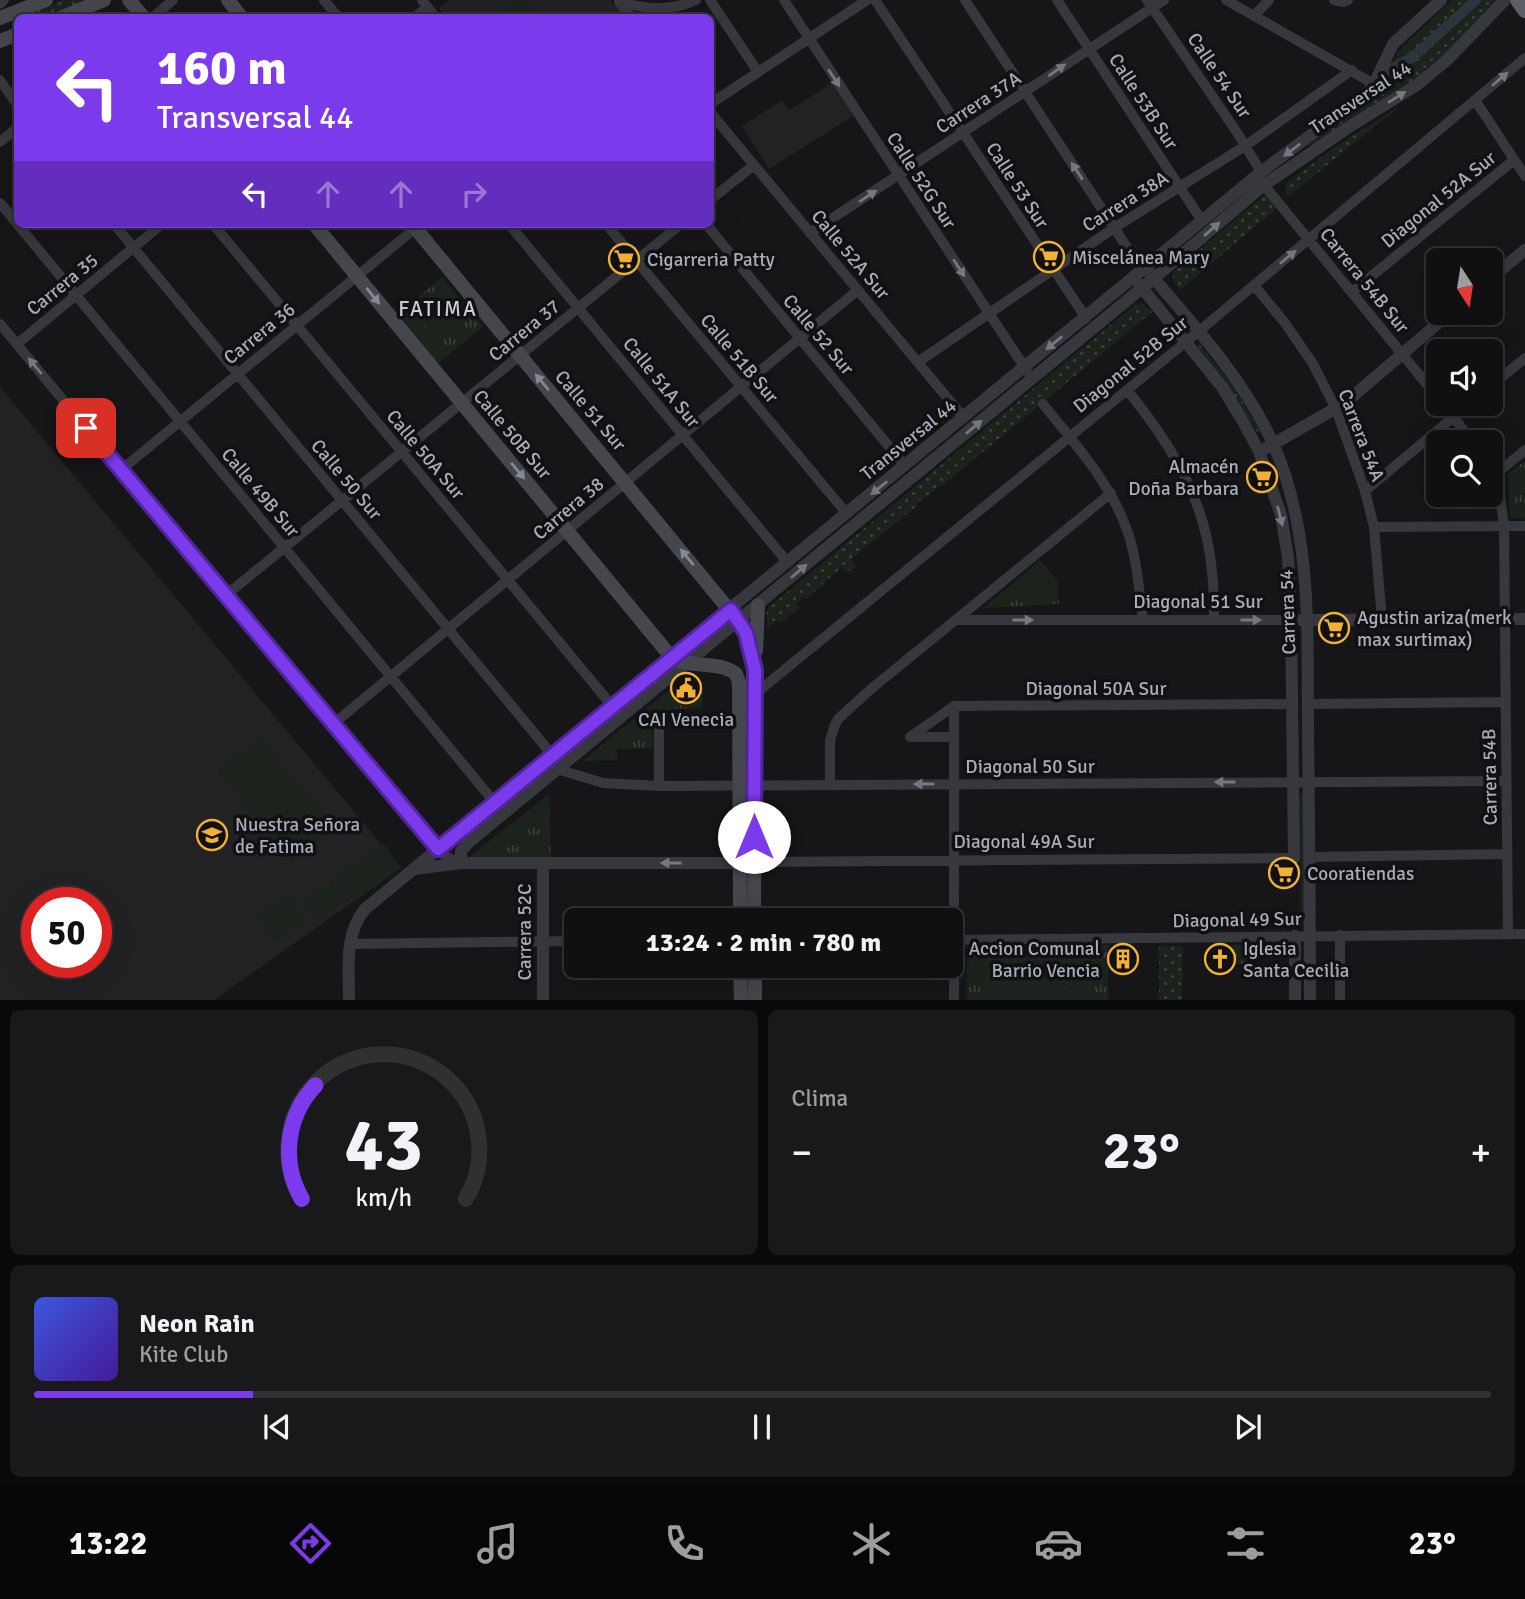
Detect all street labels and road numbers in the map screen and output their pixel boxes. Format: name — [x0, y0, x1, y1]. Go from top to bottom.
street label: Calle 54 Sur — [1182, 28, 1257, 123]
street label: Calle 53B Sur — [1103, 49, 1183, 154]
street label: Transversal 44 — [1305, 56, 1416, 140]
street label: Carrera 37A — [931, 66, 1026, 139]
street label: Calle 52G Sur — [881, 128, 961, 233]
street label: Calle 53 Sur — [980, 138, 1054, 233]
street label: Diagonal 52A Sur — [1376, 146, 1501, 253]
street label: Carrera 38A — [1078, 166, 1173, 238]
street label: Calle 52A Sur — [806, 205, 895, 304]
street label: Carrera 54B Sur — [1314, 223, 1414, 338]
street label: Carrera 35 — [22, 249, 103, 321]
street label: Calle 52 Sur — [778, 289, 859, 380]
street label: Carrera 37 — [484, 295, 565, 367]
street label: Carrera 36 — [219, 298, 300, 370]
street label: Calle 51B Sur — [695, 309, 784, 408]
street label: Diagonal 52B Sur — [1068, 311, 1193, 418]
street label: Calle 51A Sur — [617, 332, 705, 433]
street label: Calle 51 Sur — [550, 365, 631, 456]
street label: Calle 50B Sur — [468, 385, 557, 484]
street label: Carrera 54A — [1332, 386, 1390, 485]
street label: Transversal 44 — [856, 394, 962, 486]
street label: Calle 50A Sur — [381, 405, 470, 504]
street label: Calle 50 Sur — [306, 434, 387, 525]
street label: Calle 49B Sur — [216, 443, 305, 542]
street label: Carrera 38 — [528, 472, 609, 545]
street label: Carrera 54 — [1275, 569, 1301, 655]
street label: Diagonal 51 Sur — [1133, 590, 1263, 614]
street label: Diagonal 50A Sur — [1026, 677, 1166, 701]
street label: Carrera 54B — [1477, 728, 1503, 826]
street label: Diagonal 50 Sur — [965, 755, 1095, 779]
street label: Diagonal 49A Sur — [954, 830, 1094, 854]
street label: Carrera 52C — [513, 884, 537, 980]
street label: Diagonal 49 Sur — [1172, 907, 1302, 933]

